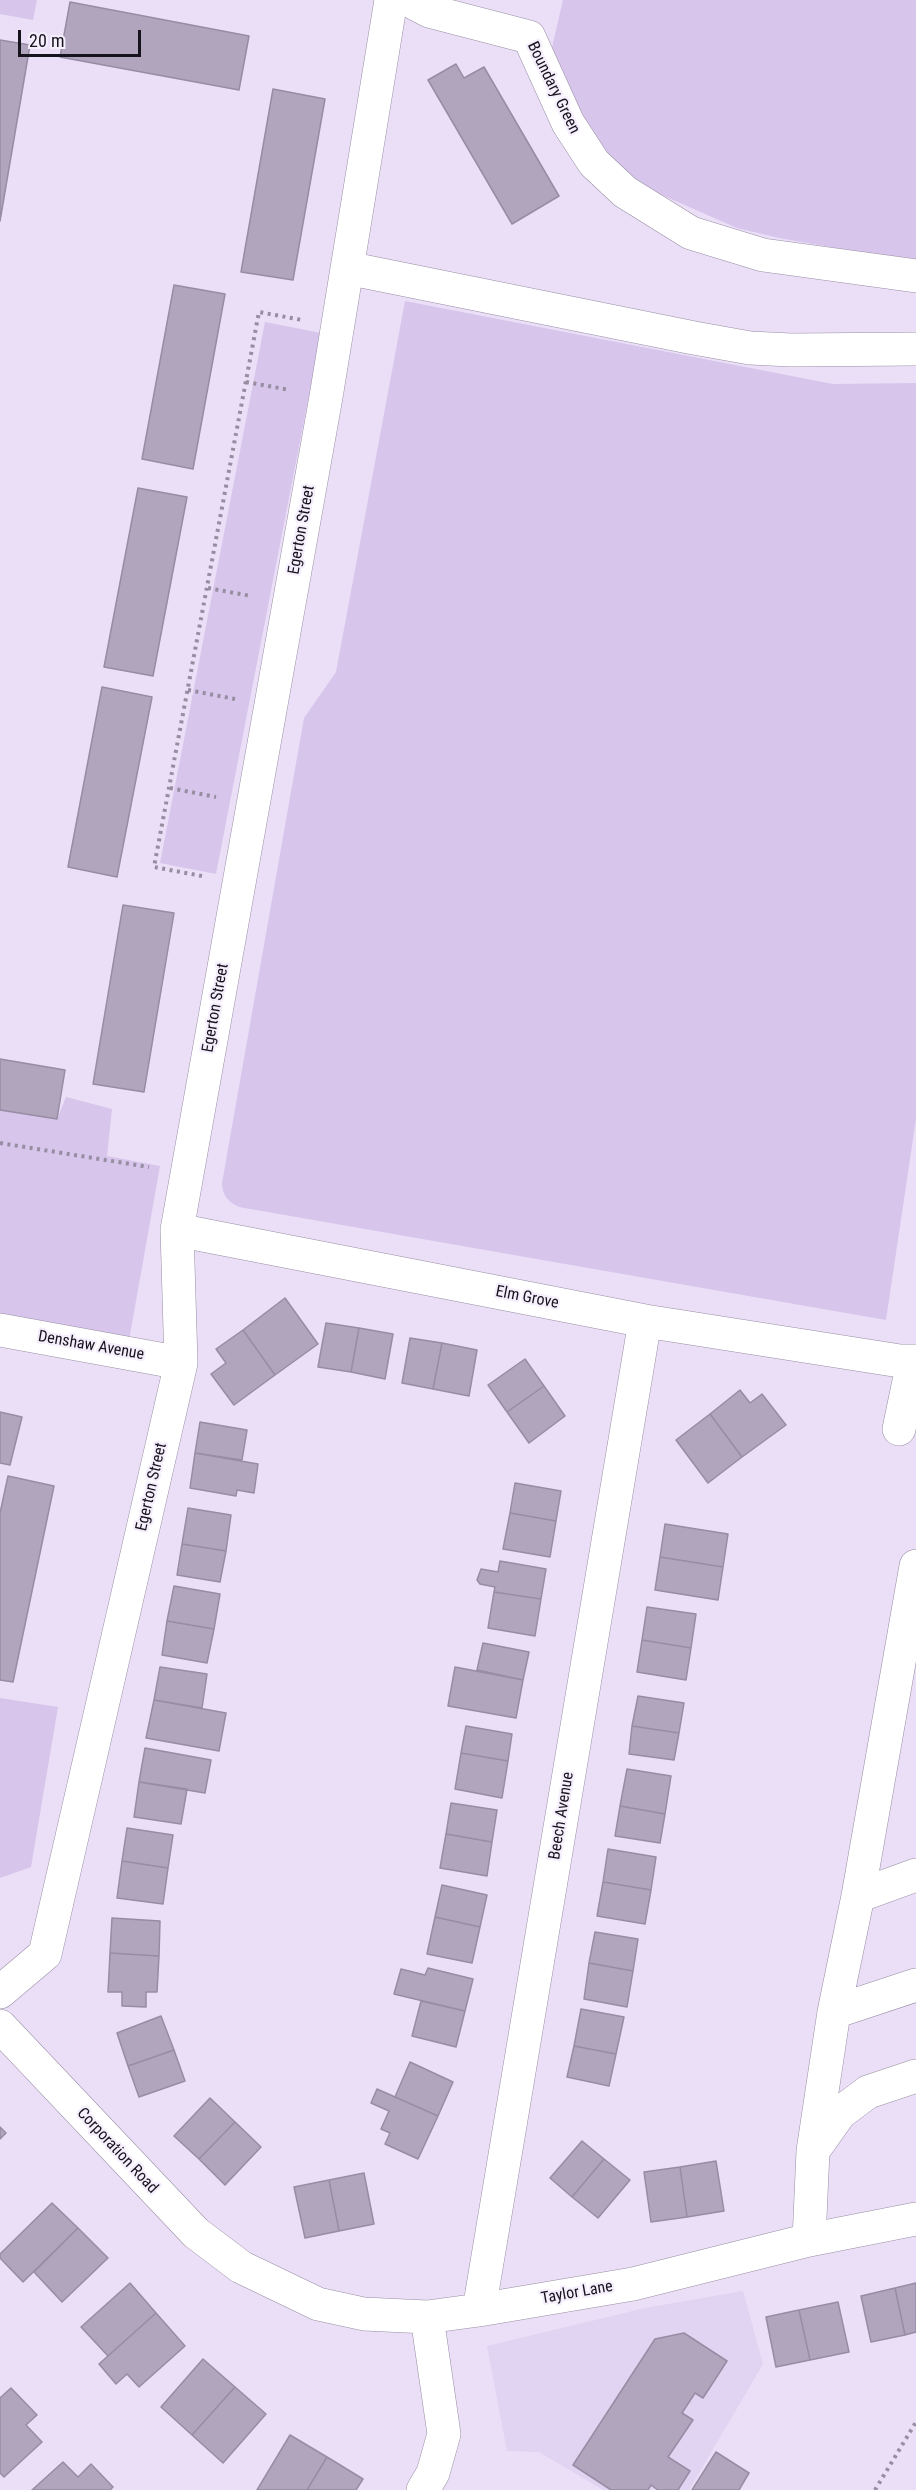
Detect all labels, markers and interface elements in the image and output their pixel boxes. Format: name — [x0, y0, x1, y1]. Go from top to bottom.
scale bar — [21, 18, 144, 56]
text: 20 m — [29, 30, 64, 51]
street label: Boundary Green — [522, 39, 584, 137]
street label: Egerton Street — [285, 484, 319, 576]
street label: Egerton Street — [199, 962, 233, 1054]
street label: Elm Grove — [494, 1283, 560, 1313]
street label: Denshaw Avenue — [37, 1327, 145, 1365]
street label: Egerton Street — [133, 1441, 171, 1533]
street label: Beech Avenue — [546, 1771, 578, 1861]
street label: Corporation Road — [72, 2104, 162, 2198]
street label: Taylor Lane — [540, 2277, 614, 2309]

